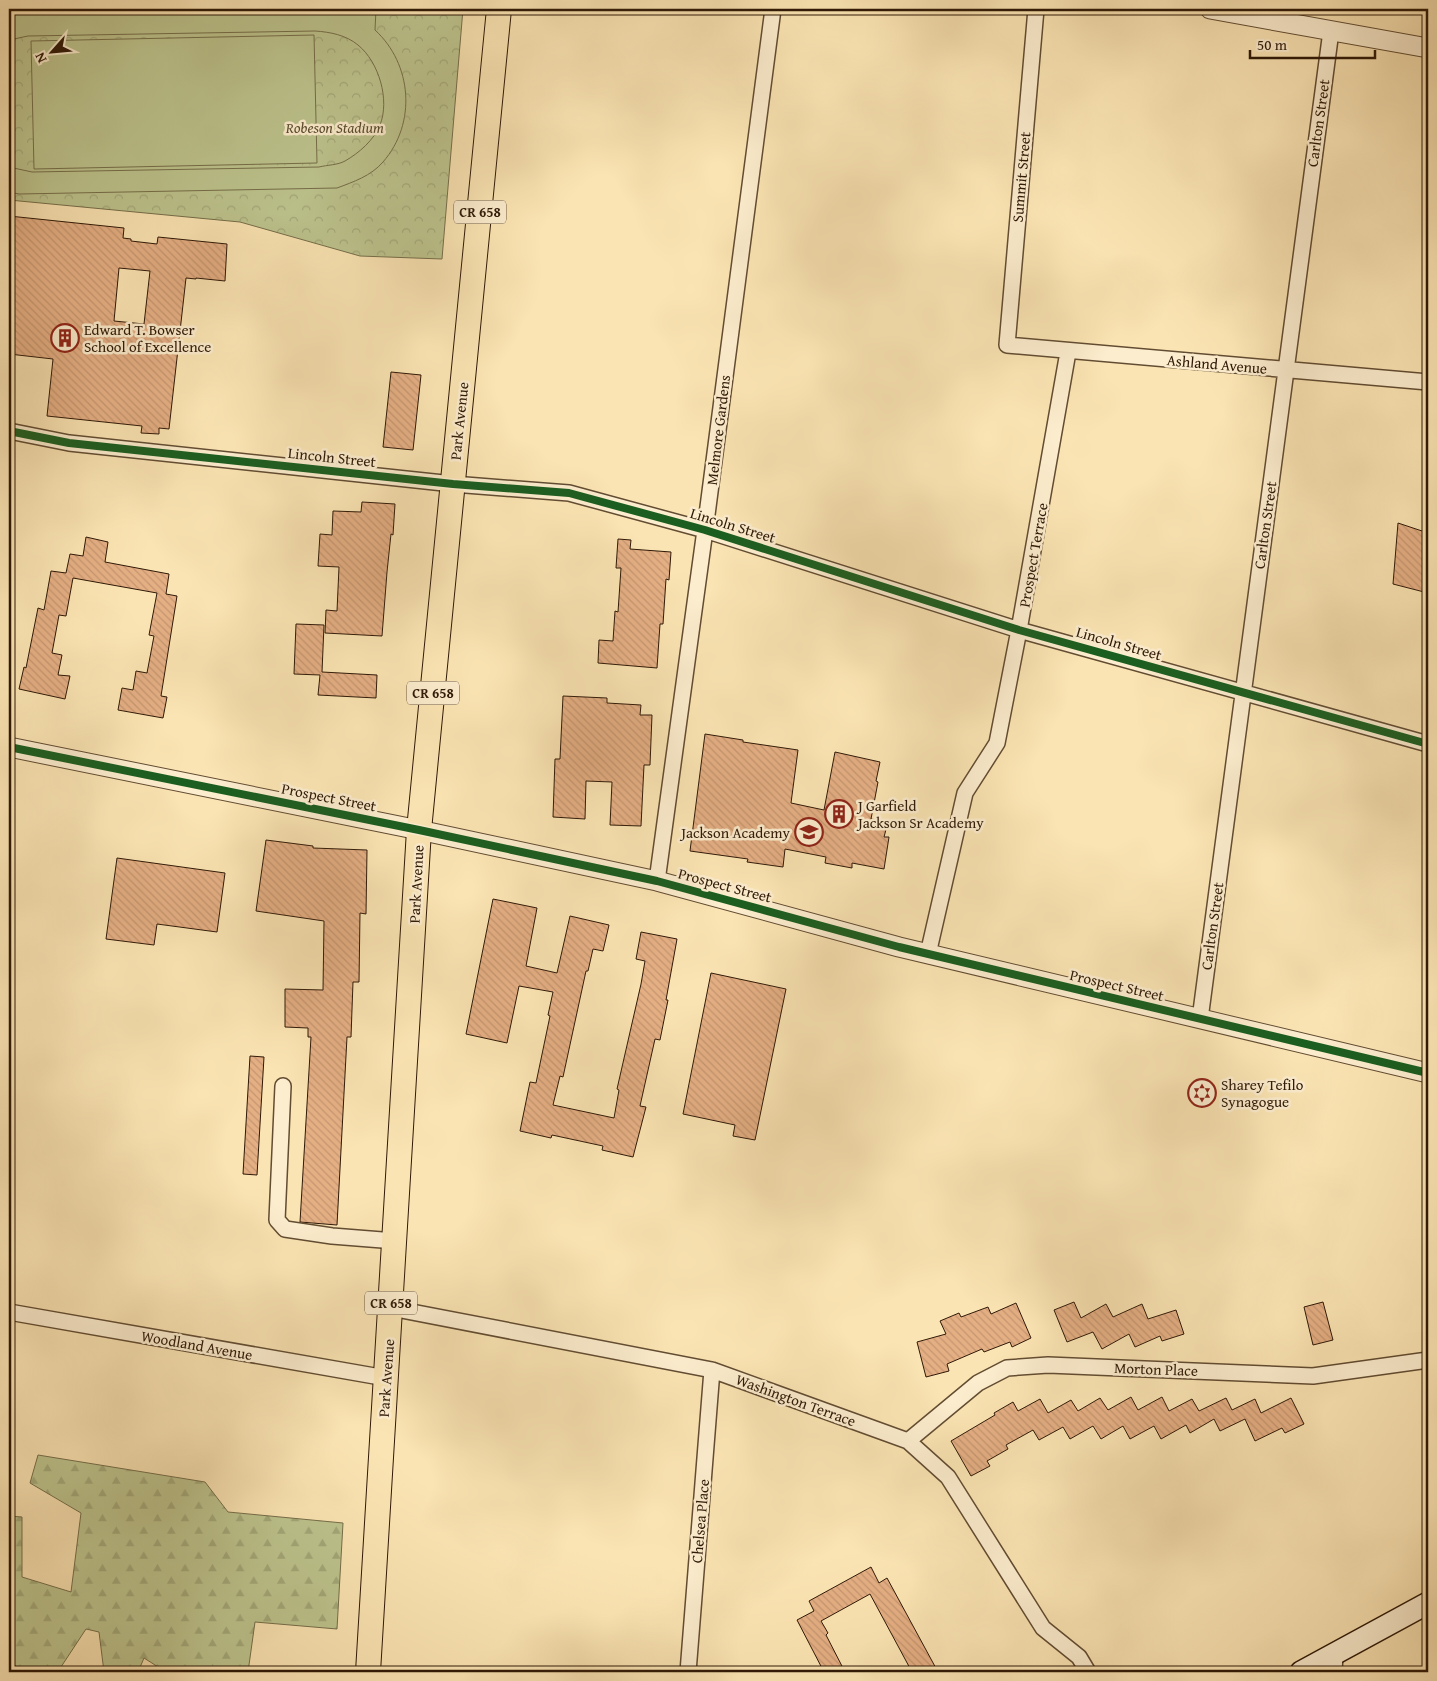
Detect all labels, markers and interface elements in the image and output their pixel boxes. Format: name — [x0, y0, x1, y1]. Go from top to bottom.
north arrow — [28, 28, 78, 78]
scale bar — [1250, 28, 1374, 60]
text: 50 m — [1257, 34, 1288, 55]
text: N — [29, 49, 51, 67]
street label: Carlton Street — [1301, 77, 1335, 168]
park label: Robeson Stadium — [285, 117, 384, 138]
street label: Summit Street — [1007, 130, 1035, 223]
road number: CR 658 — [454, 200, 506, 223]
place label: Edward T. Bowser School of Excellence — [84, 319, 211, 357]
building icon: Edward T. Bowser School of Excellence — [50, 323, 80, 353]
street label: Ashland Avenue — [1166, 349, 1268, 379]
street label: Melmore Gardens — [701, 374, 735, 486]
street label: Park Avenue — [444, 381, 474, 461]
street label: Lincoln Street — [287, 442, 378, 472]
street label: Carlton Street — [1248, 479, 1282, 570]
street label: Prospect Terrace — [1013, 501, 1053, 609]
street label: Lincoln Street — [688, 502, 779, 548]
street label: Lincoln Street — [1074, 621, 1165, 665]
road number: CR 658 — [407, 681, 459, 704]
street label: Prospect Street — [280, 778, 379, 817]
place label: J Garfield Jackson Sr Academy — [856, 795, 984, 833]
building icon: J Garfield Jackson Sr Academy — [824, 799, 854, 829]
school or university icon: Jackson Academy — [794, 817, 824, 847]
place label: Jackson Academy — [679, 822, 791, 843]
street label: Park Avenue — [403, 844, 429, 924]
street label: Prospect Street — [676, 862, 775, 908]
street label: Carlton Street — [1195, 880, 1229, 971]
street label: Prospect Street — [1068, 964, 1167, 1006]
place label: Sharey Tefilo Synagogue — [1221, 1074, 1304, 1112]
synagogue icon: Sharey Tefilo Synagogue — [1187, 1078, 1217, 1108]
road number: CR 658 — [365, 1292, 417, 1315]
street label: Woodland Avenue — [140, 1325, 254, 1365]
street label: Park Avenue — [373, 1338, 399, 1418]
street label: Morton Place — [1114, 1357, 1198, 1381]
street label: Washington Terrace — [733, 1369, 859, 1431]
street label: Chelsea Place — [686, 1478, 714, 1564]

